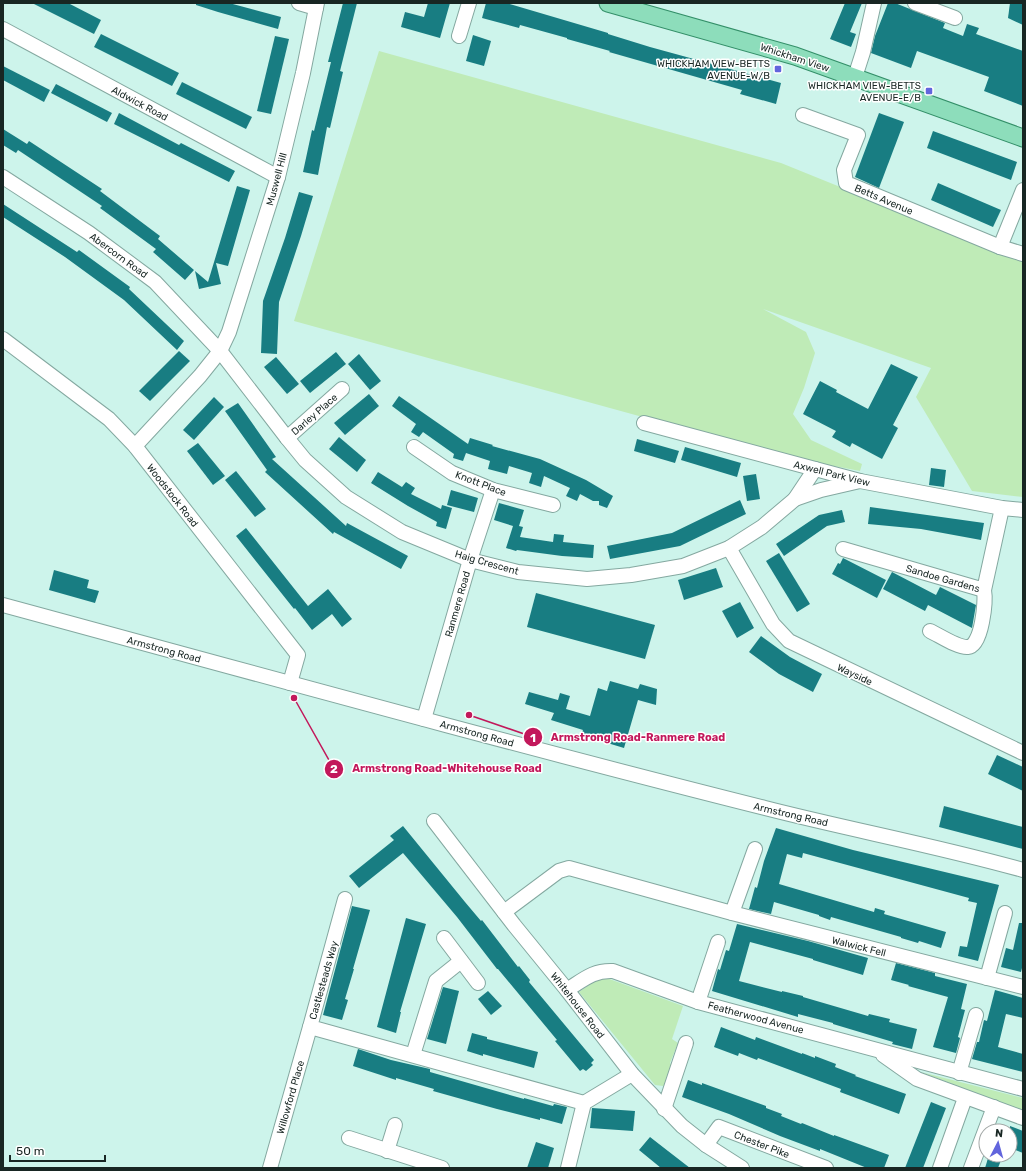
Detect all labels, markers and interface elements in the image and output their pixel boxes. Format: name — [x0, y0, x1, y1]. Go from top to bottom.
street label: Whickham View — [758, 41, 831, 75]
place label: WHICKHAM VIEW-BETTS AVENUE-W/B — [657, 58, 770, 82]
marker: WHICKHAM VIEW-BETTS AVENUE-W/B — [773, 64, 783, 74]
place label: WHICKHAM VIEW-BETTS AVENUE-E/B — [808, 80, 921, 104]
street label: Aldwick Road — [109, 84, 170, 124]
marker: WHICKHAM VIEW-BETTS AVENUE-E/B — [924, 86, 934, 96]
street label: Muswell Hill — [264, 152, 290, 207]
street label: Betts Avenue — [853, 182, 915, 218]
street label: Abercorn Road — [87, 231, 150, 281]
street label: Darley Place — [289, 391, 340, 438]
street label: Axwell Park View — [792, 459, 871, 489]
street label: Woodstock Road — [144, 462, 201, 530]
street label: Knott Place — [454, 469, 508, 499]
street label: Haig Crescent — [454, 548, 520, 578]
street label: Sandoe Gardens — [904, 563, 981, 595]
street label: Ranmere Road — [443, 570, 473, 639]
street label: Armstrong Road — [125, 634, 202, 666]
street label: Wayside — [835, 662, 875, 688]
street label: Armstrong Road — [438, 718, 515, 750]
callout: Armstrong Road-Ranmere Road — [523, 726, 733, 749]
text: 1 — [530, 731, 536, 745]
text: Armstrong Road-Ranmere Road — [551, 731, 725, 744]
callout: Armstrong Road-Whitehouse Road — [324, 757, 550, 780]
text: 2 — [330, 762, 338, 776]
text: Armstrong Road-Whitehouse Road — [352, 762, 542, 775]
street label: Armstrong Road — [752, 801, 829, 829]
street label: Walwick Fell — [830, 934, 887, 959]
street label: Castlesteads Way — [307, 939, 341, 1021]
street label: Whitehouse Road — [548, 970, 607, 1041]
street label: Featherwood Avenue — [707, 999, 805, 1037]
street label: Willowford Place — [275, 1059, 307, 1135]
north arrow — [978, 1123, 1018, 1163]
text: N — [994, 1127, 1004, 1140]
street label: Chester Pike — [732, 1129, 791, 1161]
scale bar — [10, 1137, 105, 1163]
text: 50 m — [16, 1144, 44, 1158]

